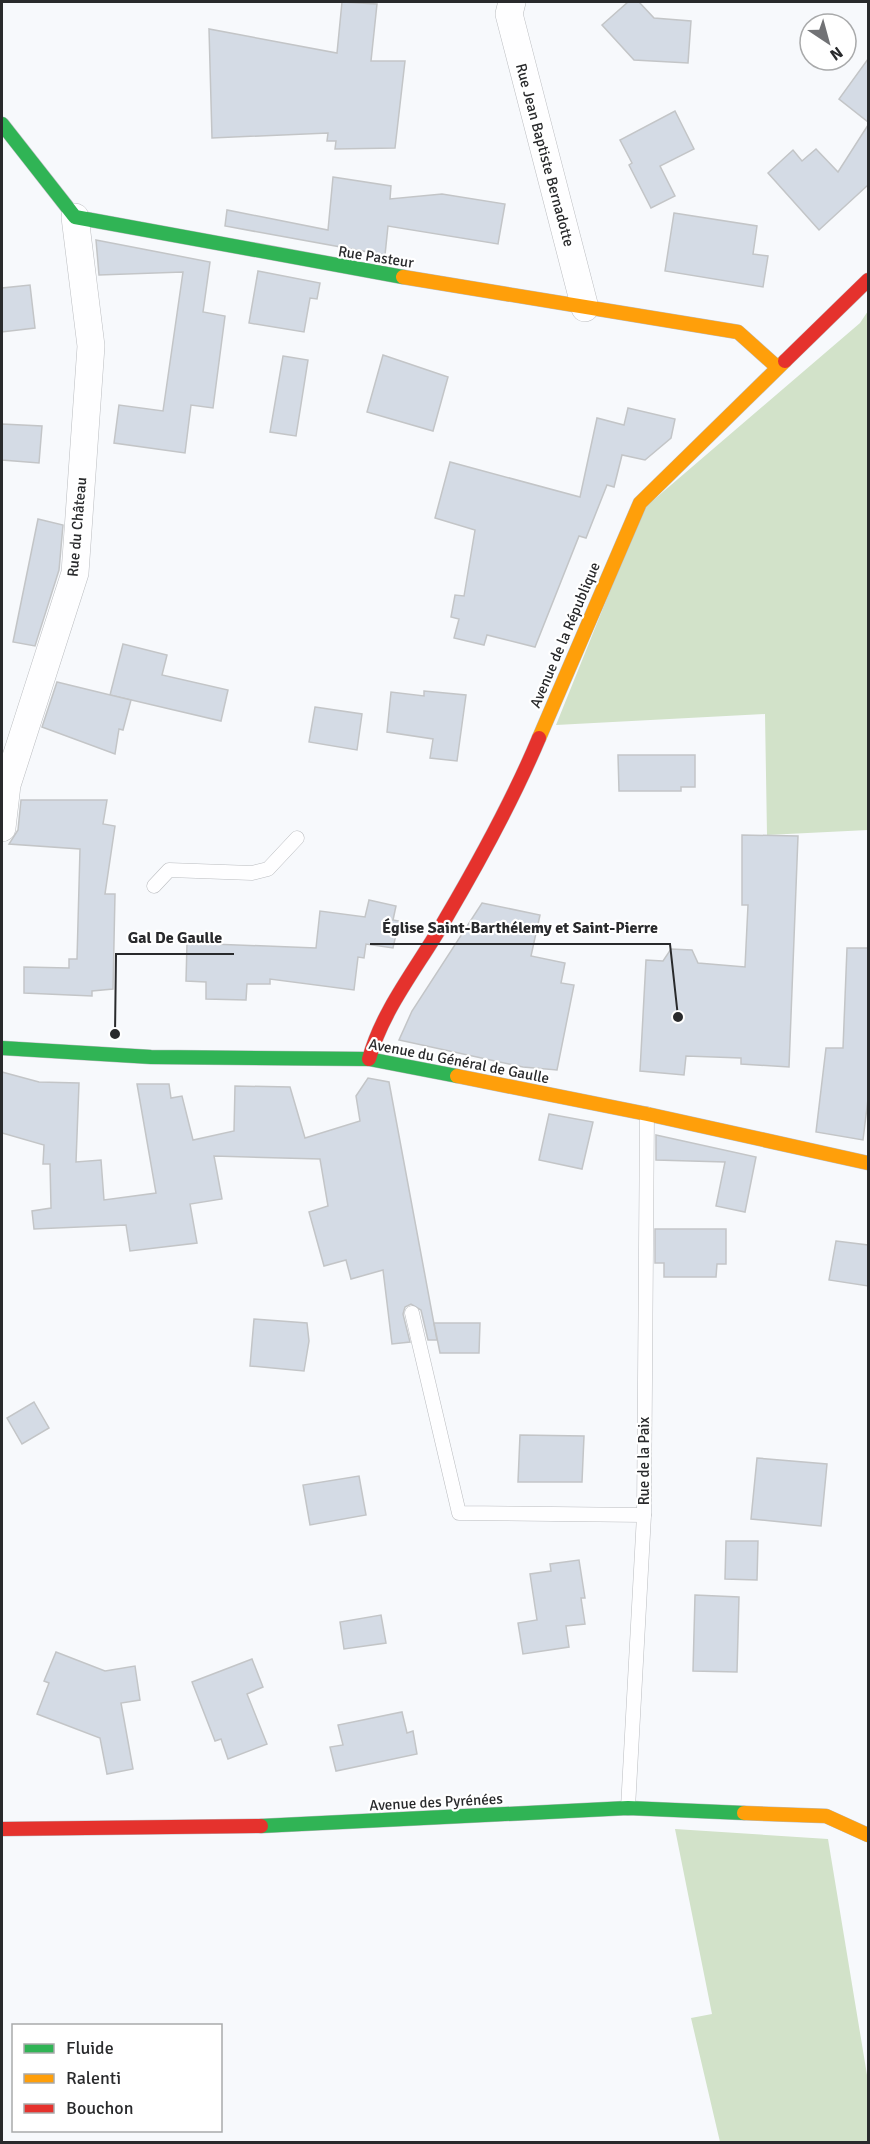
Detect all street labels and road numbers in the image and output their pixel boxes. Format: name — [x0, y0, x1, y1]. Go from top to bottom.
street label: Rue Jean Baptiste Bernadotte — [512, 61, 578, 249]
street label: Rue Pasteur — [337, 242, 416, 272]
street label: Rue du Château — [64, 476, 90, 578]
street label: Avenue de la République — [526, 559, 604, 711]
street label: Avenue du Général de Gaulle — [367, 1035, 551, 1087]
street label: Rue de la Paix — [635, 1417, 653, 1505]
street label: Avenue des Pyrénées — [369, 1789, 504, 1814]

